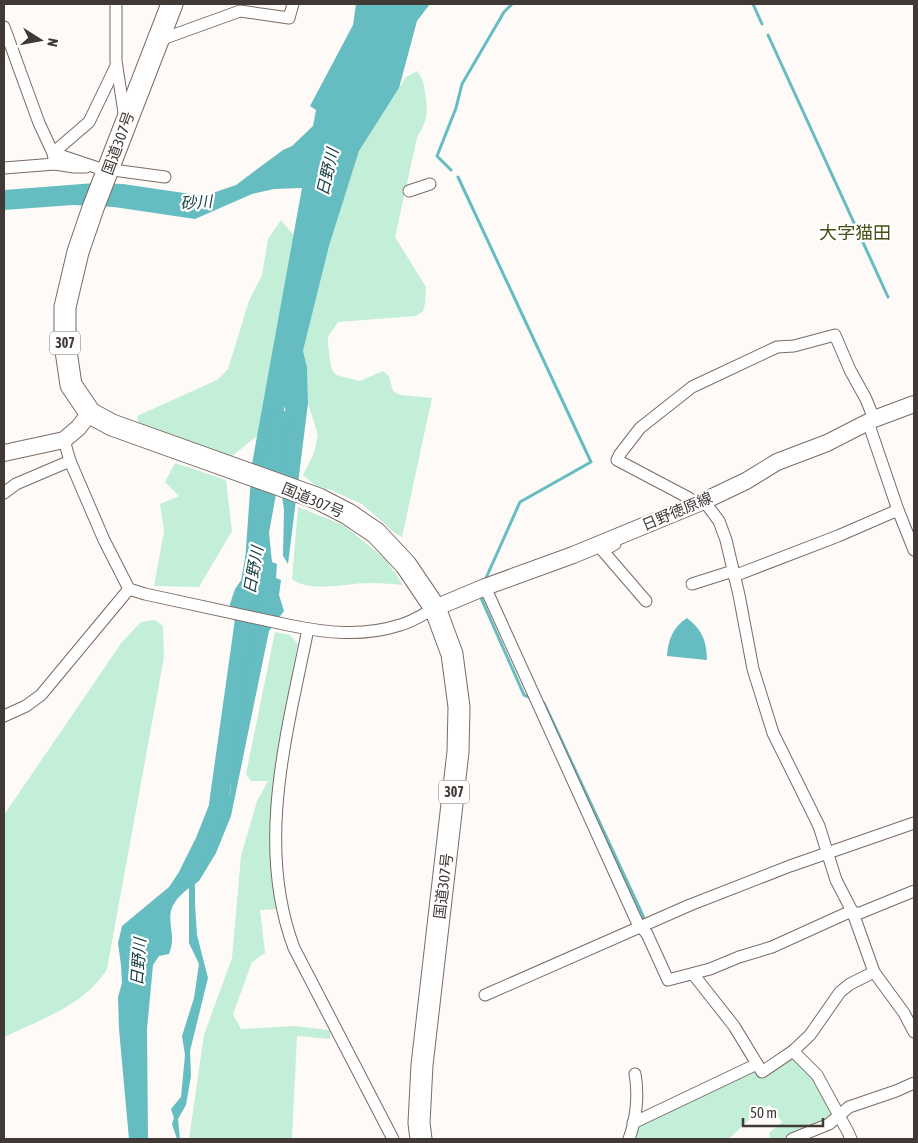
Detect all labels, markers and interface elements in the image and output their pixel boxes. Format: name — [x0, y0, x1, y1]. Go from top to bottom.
north arrow — [15, 15, 65, 65]
text: N — [44, 37, 61, 48]
street label: 国道307号 — [99, 109, 137, 177]
water label: 日野川 — [313, 145, 342, 197]
water label: 砂川 — [179, 192, 215, 212]
district label: 大字猫田 — [819, 222, 891, 243]
road number: 307 — [50, 332, 80, 354]
street label: 国道307号 — [279, 479, 347, 521]
street label: 日野徳原線 — [639, 489, 715, 533]
water label: 日野川 — [240, 543, 266, 595]
road number: 307 — [439, 780, 469, 804]
street label: 国道307号 — [431, 852, 455, 920]
water label: 日野川 — [127, 935, 149, 987]
scale bar — [743, 1096, 823, 1128]
text: 50 m — [750, 1104, 777, 1121]

